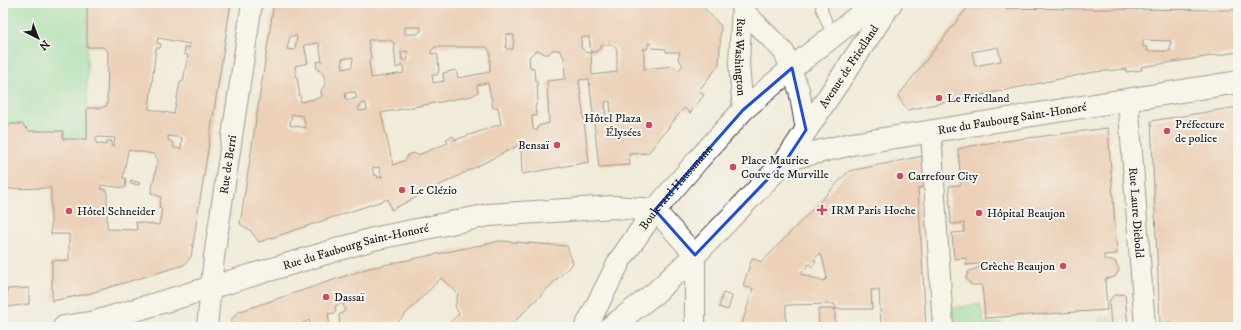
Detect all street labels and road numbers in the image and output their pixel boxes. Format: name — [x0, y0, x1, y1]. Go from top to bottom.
street label: Rue Washington — [731, 18, 749, 97]
street label: Avenue de Friedland — [816, 22, 882, 111]
street label: Rue du Faubourg Saint-Honoré — [937, 99, 1088, 138]
street label: Rue de Berri — [216, 134, 240, 195]
street label: Boulevard Haussmann — [636, 141, 716, 233]
street label: Rue Laure Diebold — [1126, 167, 1147, 259]
street label: Rue du Faubourg Saint-Honoré — [281, 220, 430, 273]

